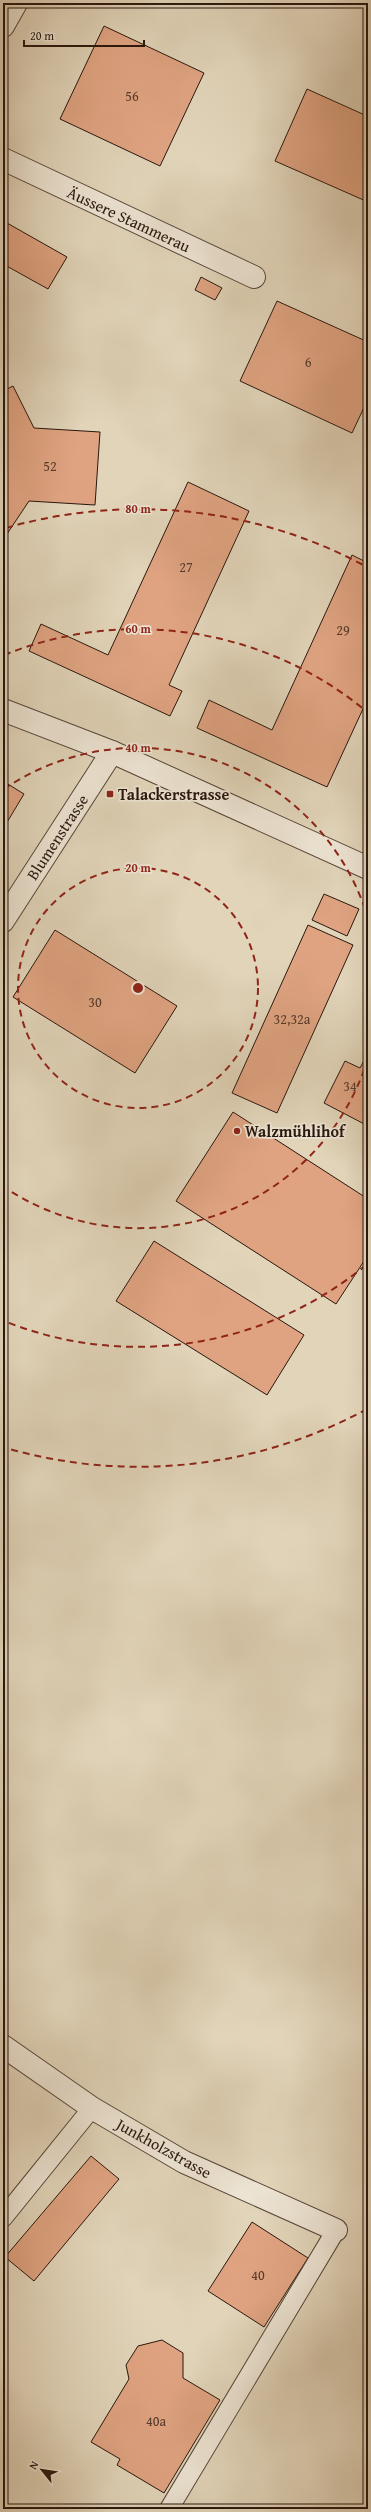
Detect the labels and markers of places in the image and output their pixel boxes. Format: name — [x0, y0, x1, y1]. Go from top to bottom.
place label: Talackerstrasse — [118, 782, 229, 806]
marker: Talackerstrasse — [105, 789, 115, 799]
centre of rings — [131, 981, 145, 995]
place label: Walzmühlihof — [245, 1119, 347, 1143]
marker: Walzmühlihof — [232, 1126, 242, 1136]

